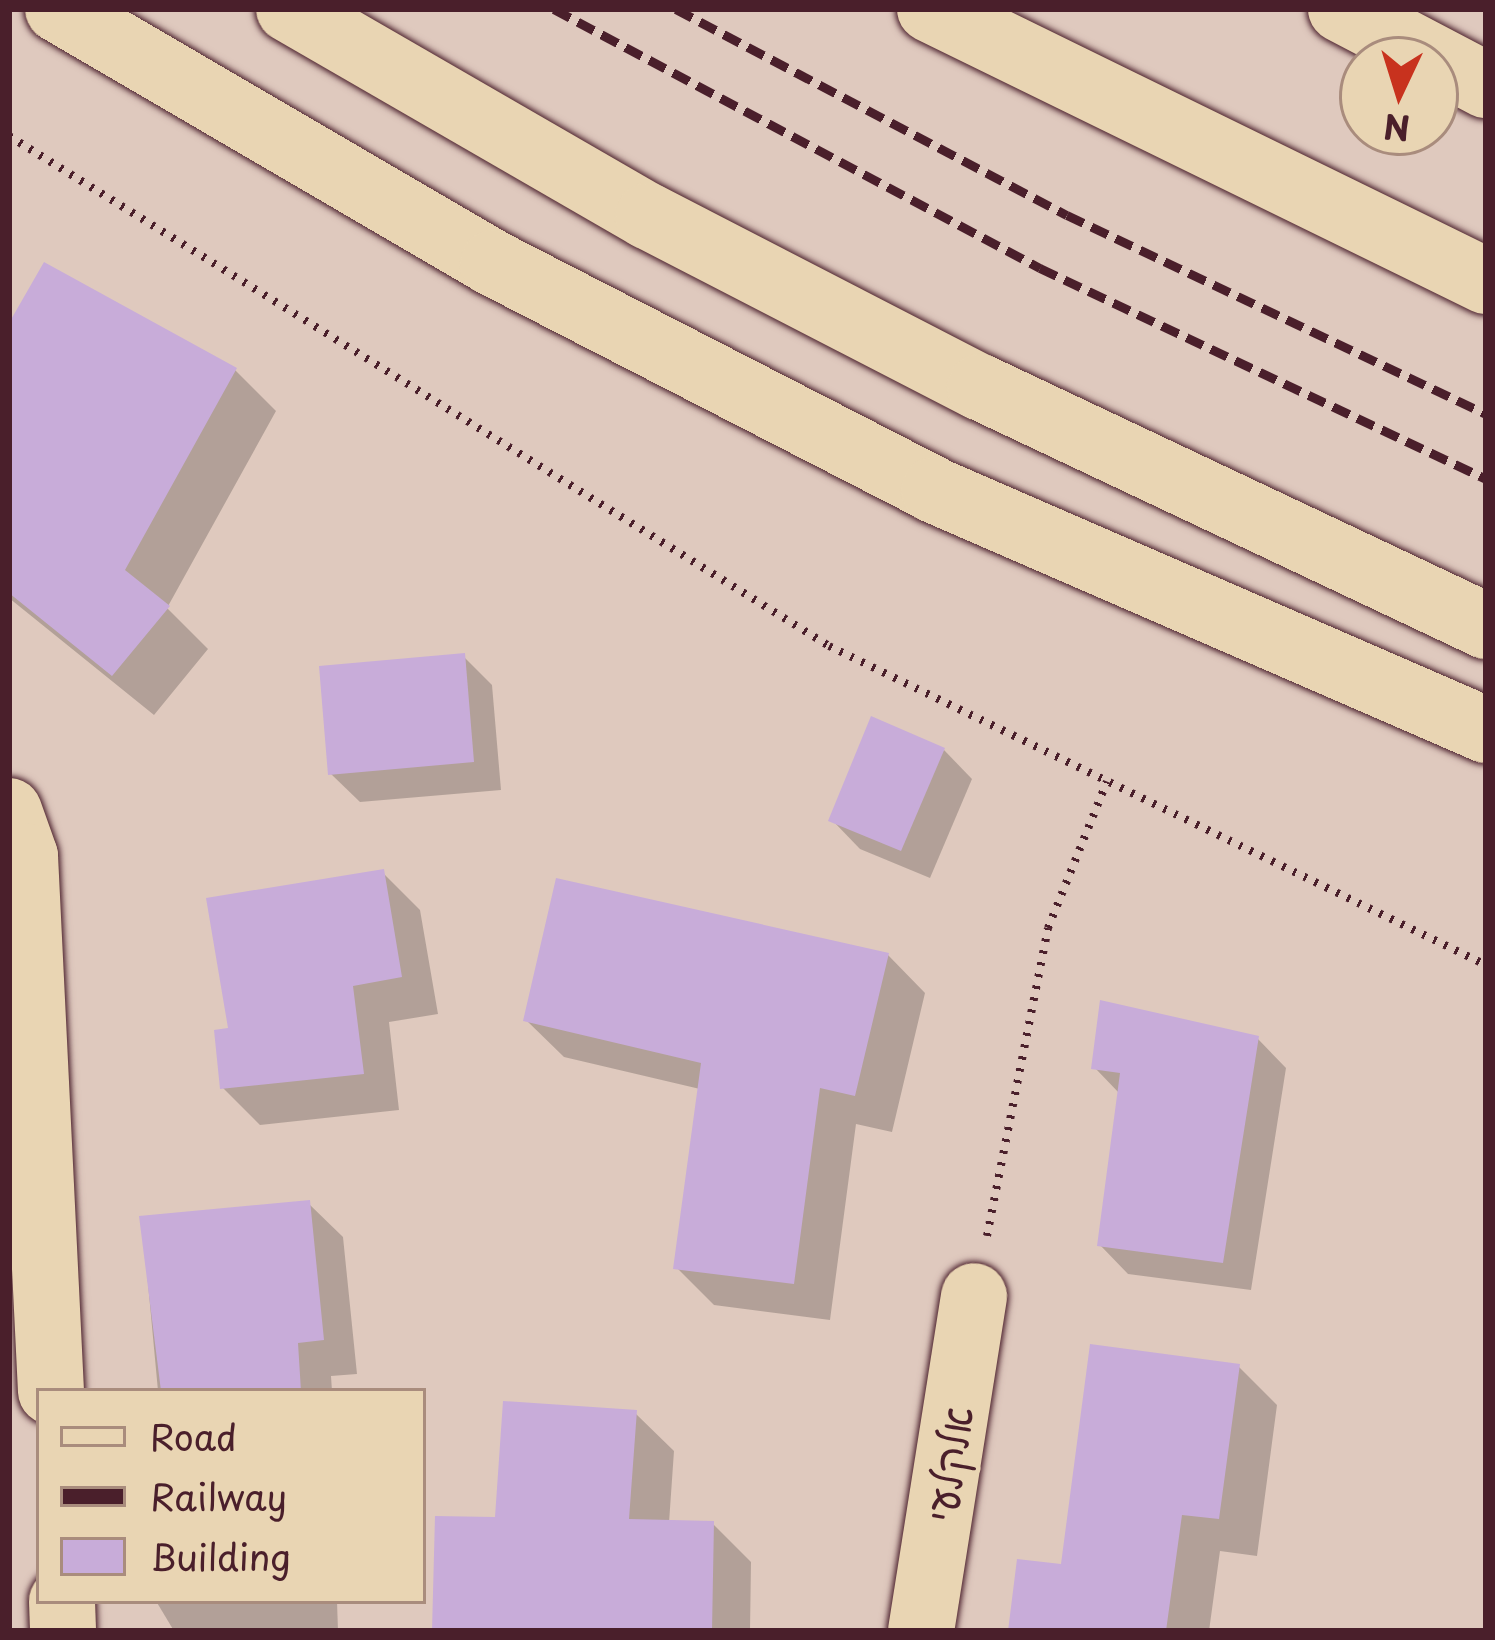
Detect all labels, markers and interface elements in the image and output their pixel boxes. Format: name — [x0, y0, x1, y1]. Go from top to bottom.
north arrow — [1339, 36, 1459, 156]
text: N — [1382, 103, 1411, 155]
legend — [36, 1388, 426, 1604]
street label: אלקלעי — [914, 1402, 982, 1526]
text: Road — [150, 1409, 237, 1463]
text: Railway — [150, 1469, 287, 1523]
text: Building — [150, 1529, 291, 1583]

